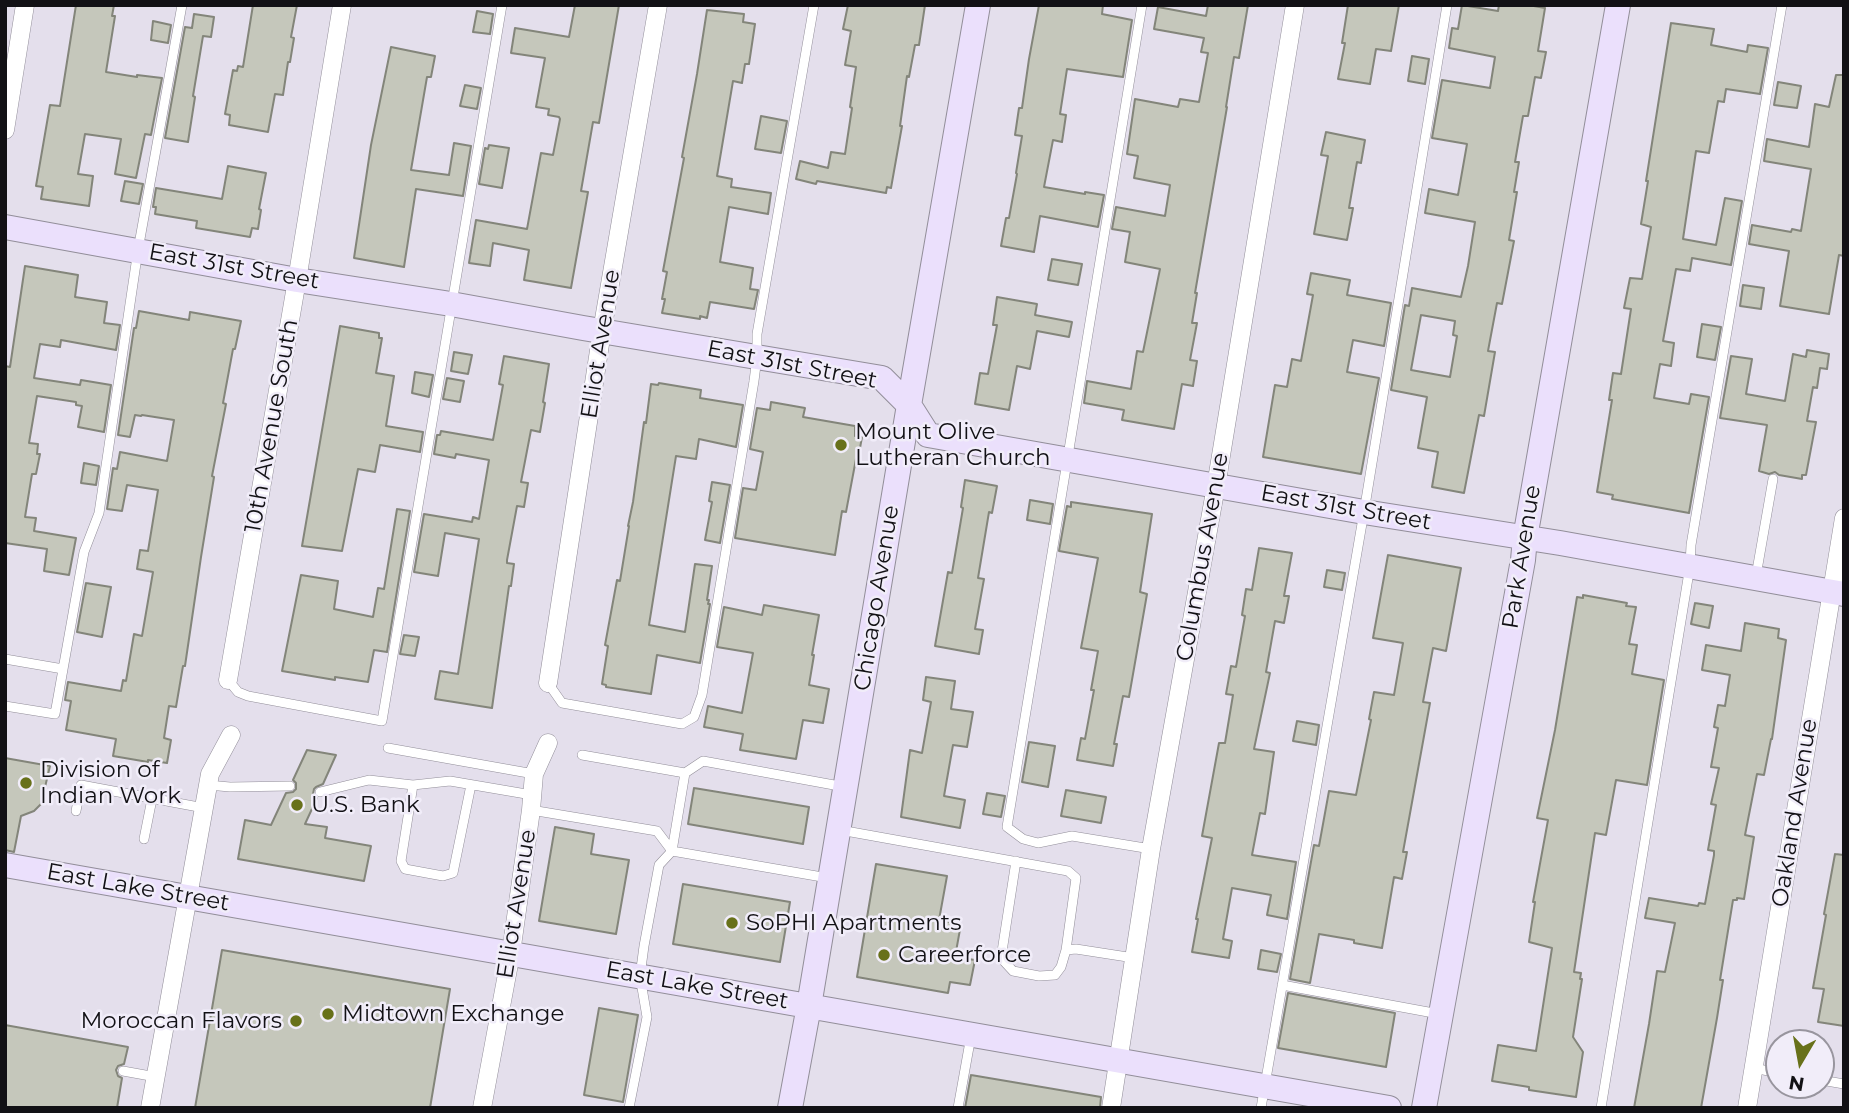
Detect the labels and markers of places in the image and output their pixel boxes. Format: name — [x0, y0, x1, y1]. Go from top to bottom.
place label: Mount Olive Lutheran Church — [855, 418, 1051, 472]
marker: Mount Olive Lutheran Church — [833, 437, 849, 453]
place label: Division of Indian Work — [40, 756, 181, 810]
marker: Division of Indian Work — [18, 775, 34, 791]
place label: U.S. Bank — [311, 791, 420, 819]
marker: U.S. Bank — [289, 797, 305, 813]
place label: SoPHI Apartments — [746, 909, 961, 937]
marker: SoPHI Apartments — [724, 915, 740, 931]
place label: Careerforce — [898, 941, 1031, 969]
marker: Careerforce — [876, 947, 892, 963]
place label: Midtown Exchange — [342, 1000, 564, 1028]
marker: Midtown Exchange — [320, 1006, 336, 1022]
place label: Moroccan Flavors — [80, 1007, 282, 1035]
marker: Moroccan Flavors — [288, 1013, 304, 1029]

